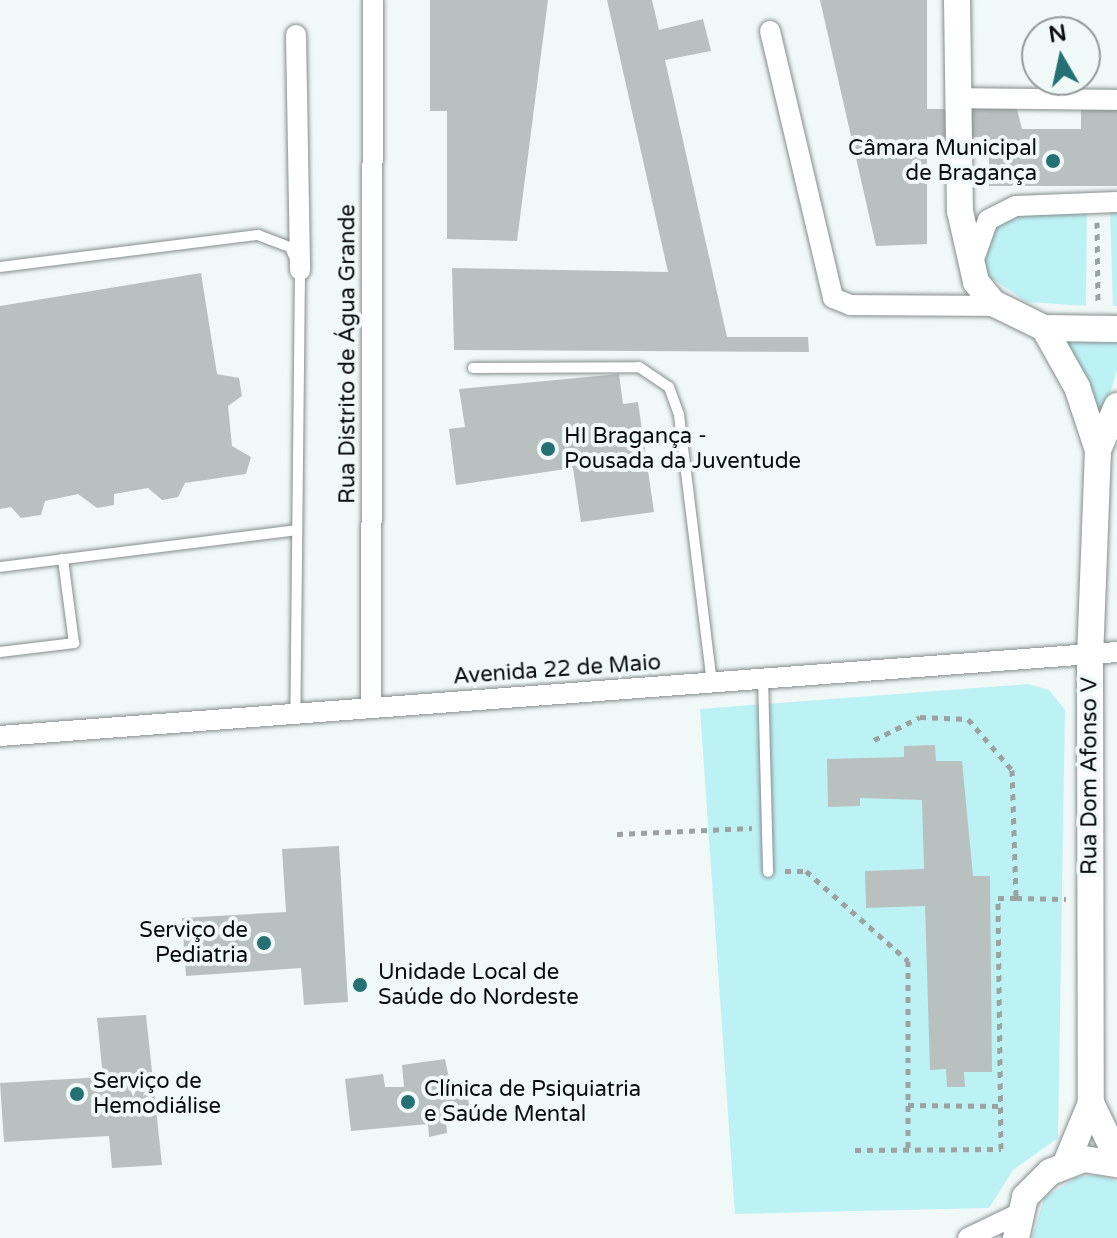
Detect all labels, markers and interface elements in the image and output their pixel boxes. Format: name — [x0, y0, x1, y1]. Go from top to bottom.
north arrow — [1021, 16, 1101, 96]
text: N — [1047, 20, 1068, 48]
place label: Câmara Municipal de Bragança — [848, 135, 1037, 186]
marker: Câmara Municipal de Bragança — [1044, 152, 1062, 170]
street label: Rua Distrito de Água Grande — [335, 204, 361, 504]
place label: HI Bragança - Pousada da Juventude — [564, 423, 801, 474]
marker: HI Bragança - Pousada da Juventude — [539, 440, 557, 458]
street label: Avenida 22 de Maio — [452, 650, 662, 690]
street label: Rua Dom Afonso V — [1077, 677, 1103, 875]
place label: Serviço de Pediatria — [139, 917, 248, 968]
marker: Serviço de Pediatria — [255, 934, 273, 952]
place label: Unidade Local de Saúde do Nordeste — [378, 959, 579, 1010]
marker: Unidade Local de Saúde do Nordeste — [349, 974, 371, 996]
place label: Serviço de Hemodiálise — [93, 1068, 221, 1120]
place label: Clínica de Psiquiatria e Saúde Mental — [424, 1076, 641, 1128]
marker: Serviço de Hemodiálise — [68, 1085, 86, 1103]
marker: Clínica de Psiquiatria e Saúde Mental — [399, 1093, 417, 1111]

